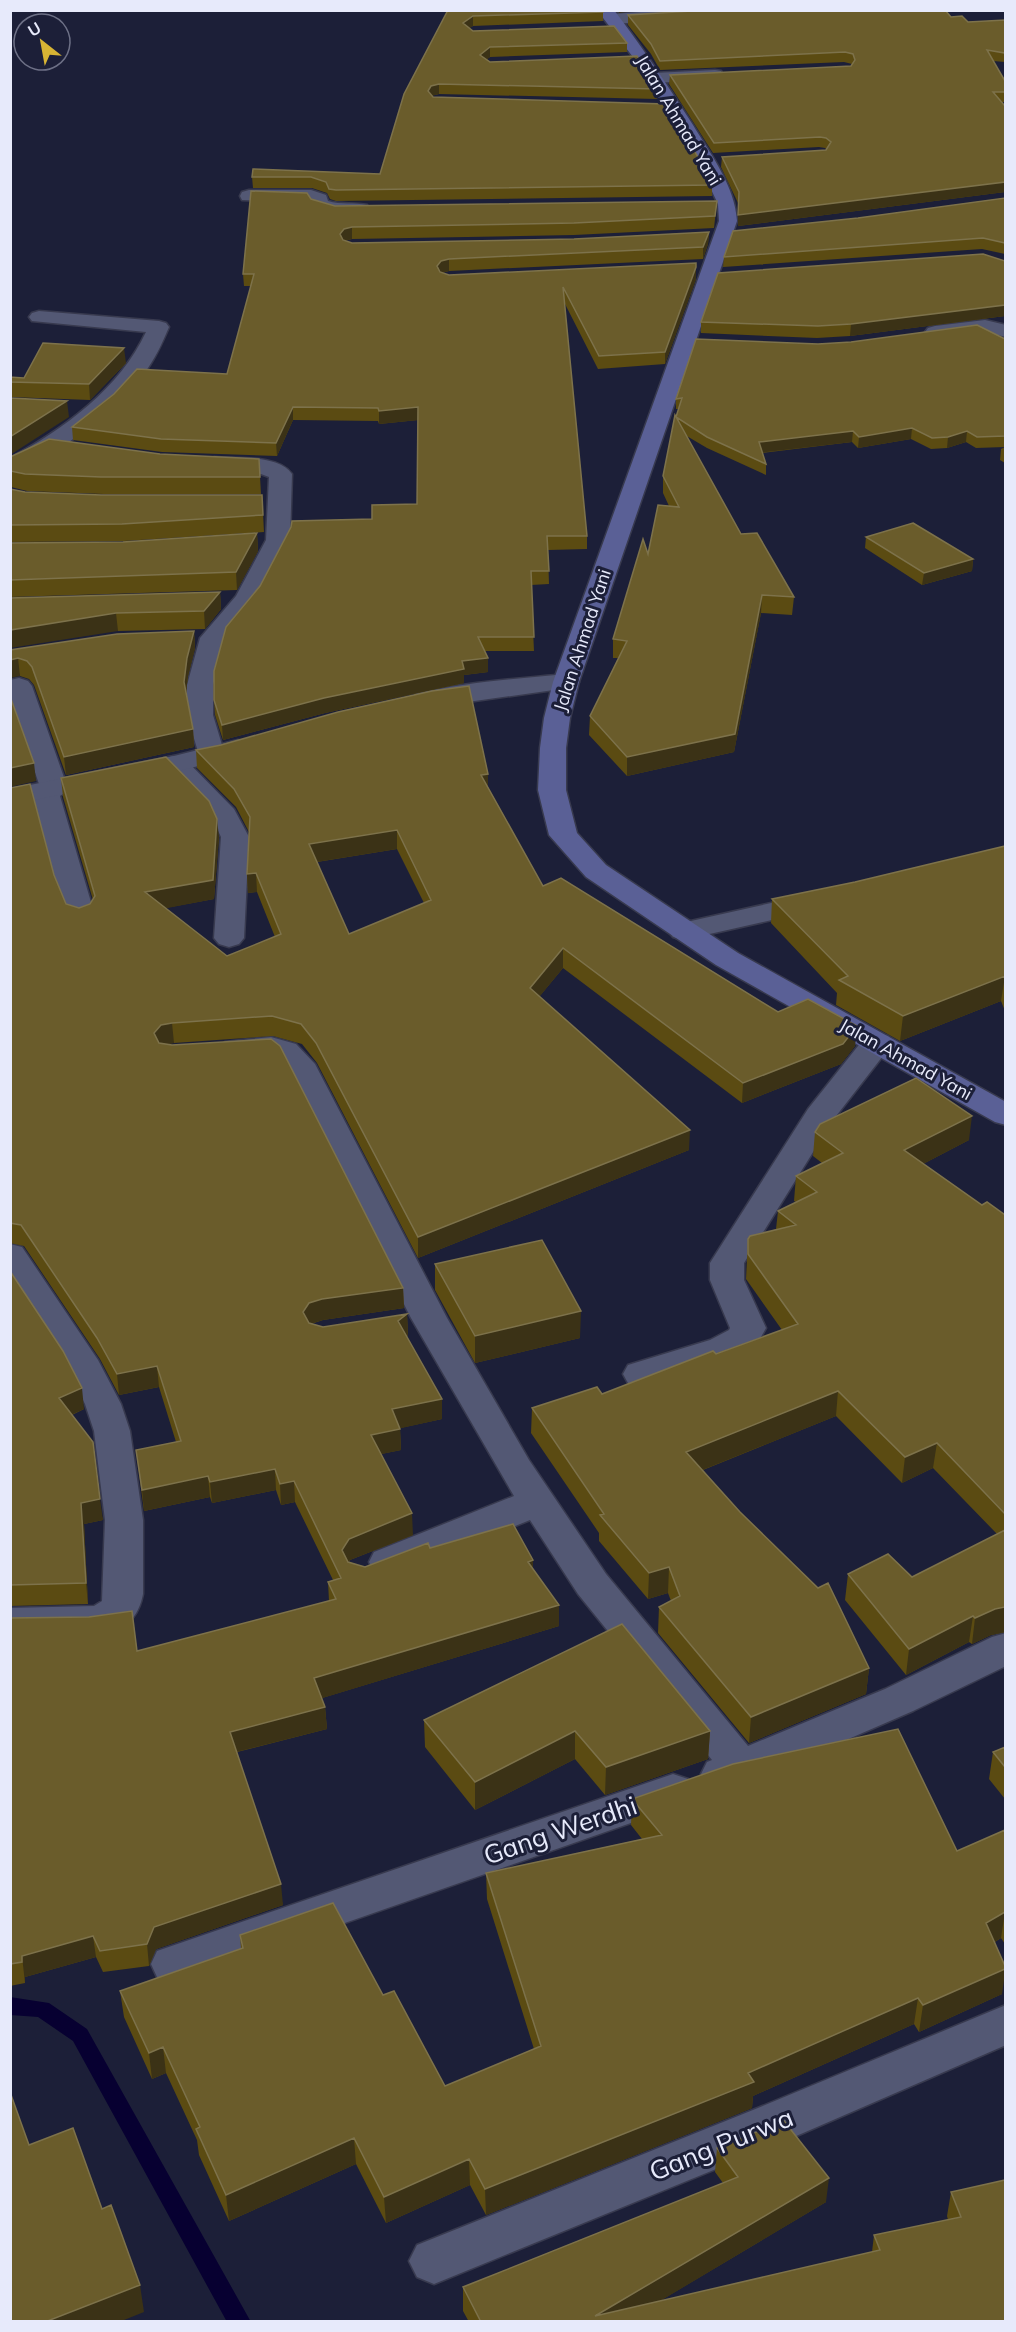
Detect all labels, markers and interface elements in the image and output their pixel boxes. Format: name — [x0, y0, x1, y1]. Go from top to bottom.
north arrow — [12, 12, 72, 72]
text: U — [24, 18, 45, 41]
street label: Jalan Ahmad Yani — [631, 51, 727, 189]
street label: Jalan Ahmad Yani — [548, 566, 616, 714]
street label: Jalan Ahmad Yani — [836, 1013, 976, 1105]
street label: Gang Werdhi — [479, 1788, 641, 1872]
street label: Gang Purwa — [644, 2100, 798, 2188]

